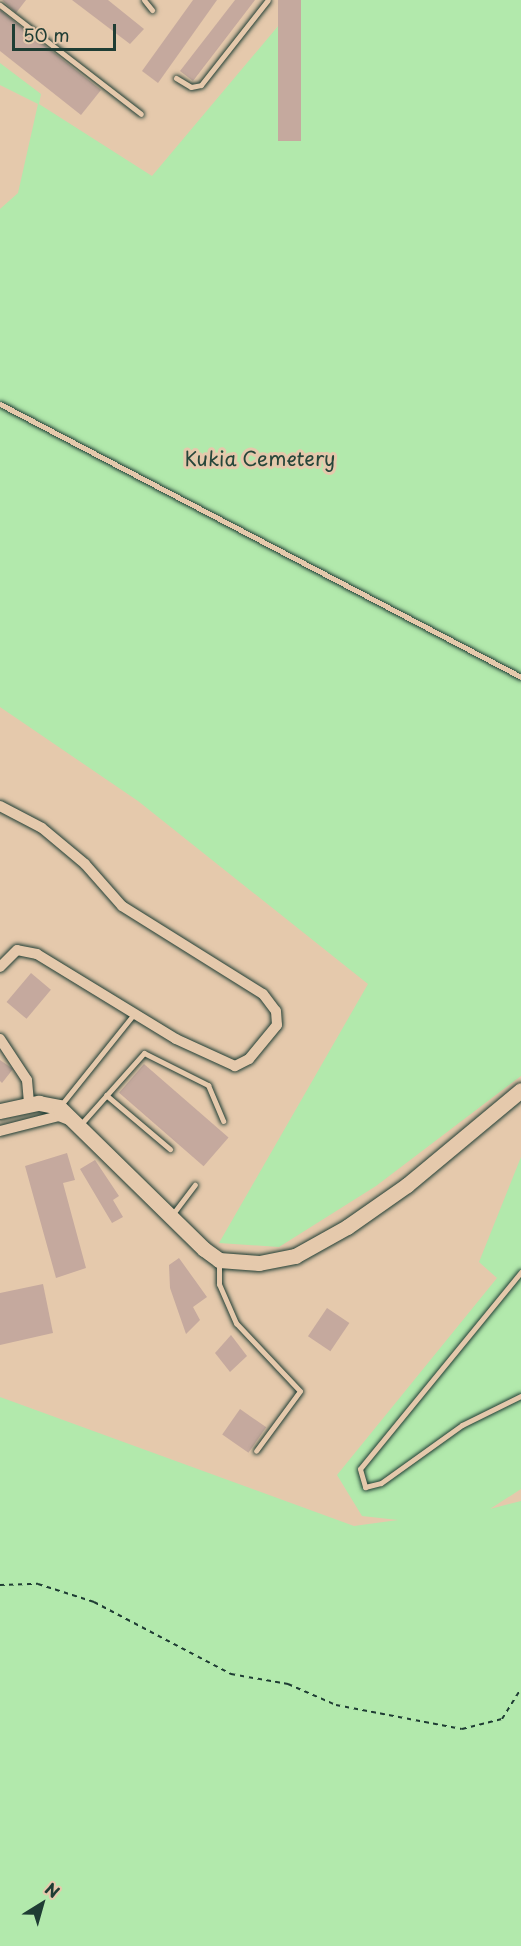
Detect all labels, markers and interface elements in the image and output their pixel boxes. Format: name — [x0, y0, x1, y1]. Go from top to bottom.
scale bar — [15, 12, 118, 50]
text: 50 m — [23, 21, 70, 48]
park label: Kukia Cemetery — [184, 446, 336, 470]
north arrow — [12, 1874, 72, 1934]
text: N — [41, 1876, 65, 1903]

